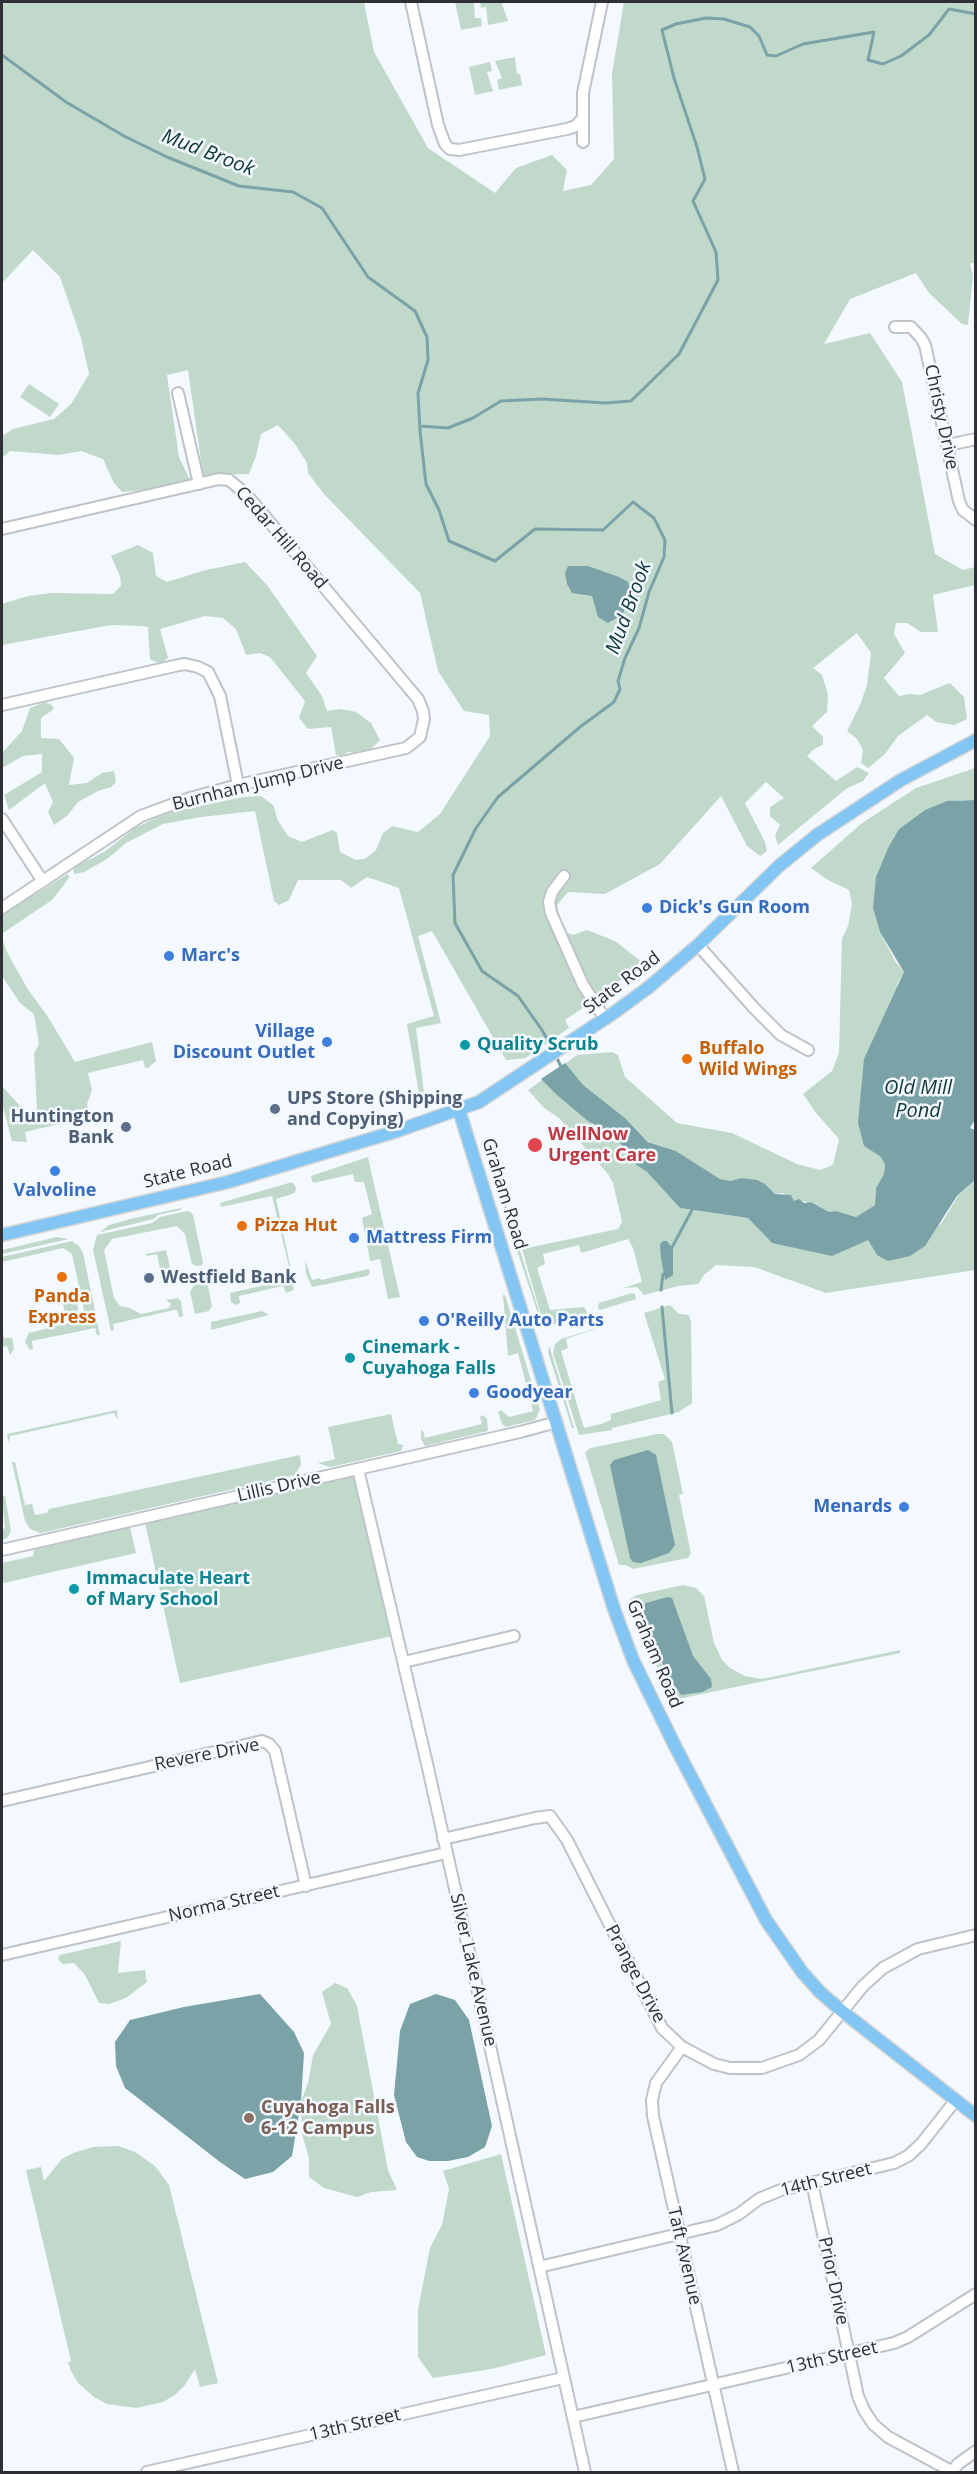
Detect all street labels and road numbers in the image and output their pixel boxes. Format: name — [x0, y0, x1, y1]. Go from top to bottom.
street label: Christy Drive — [919, 362, 963, 472]
street label: Cedar Hill Road — [231, 482, 331, 594]
street label: Burnham Jump Drive — [170, 752, 346, 816]
street label: State Road — [579, 947, 665, 1019]
street label: Graham Road — [477, 1135, 531, 1253]
street label: State Road — [142, 1151, 234, 1193]
street label: Lillis Drive — [235, 1467, 323, 1507]
street label: Graham Road — [621, 1596, 687, 1712]
street label: Revere Drive — [153, 1734, 261, 1776]
street label: Norma Street — [166, 1881, 282, 1927]
street label: Silver Lake Avenue — [445, 1891, 501, 2049]
street label: Prange Drive — [600, 1921, 670, 2027]
street label: 14th Street — [778, 2158, 874, 2202]
street label: Taft Avenue — [662, 2205, 706, 2307]
street label: Prior Drive — [813, 2235, 853, 2327]
street label: 13th Street — [784, 2337, 880, 2379]
street label: 13th Street — [307, 2404, 403, 2446]

